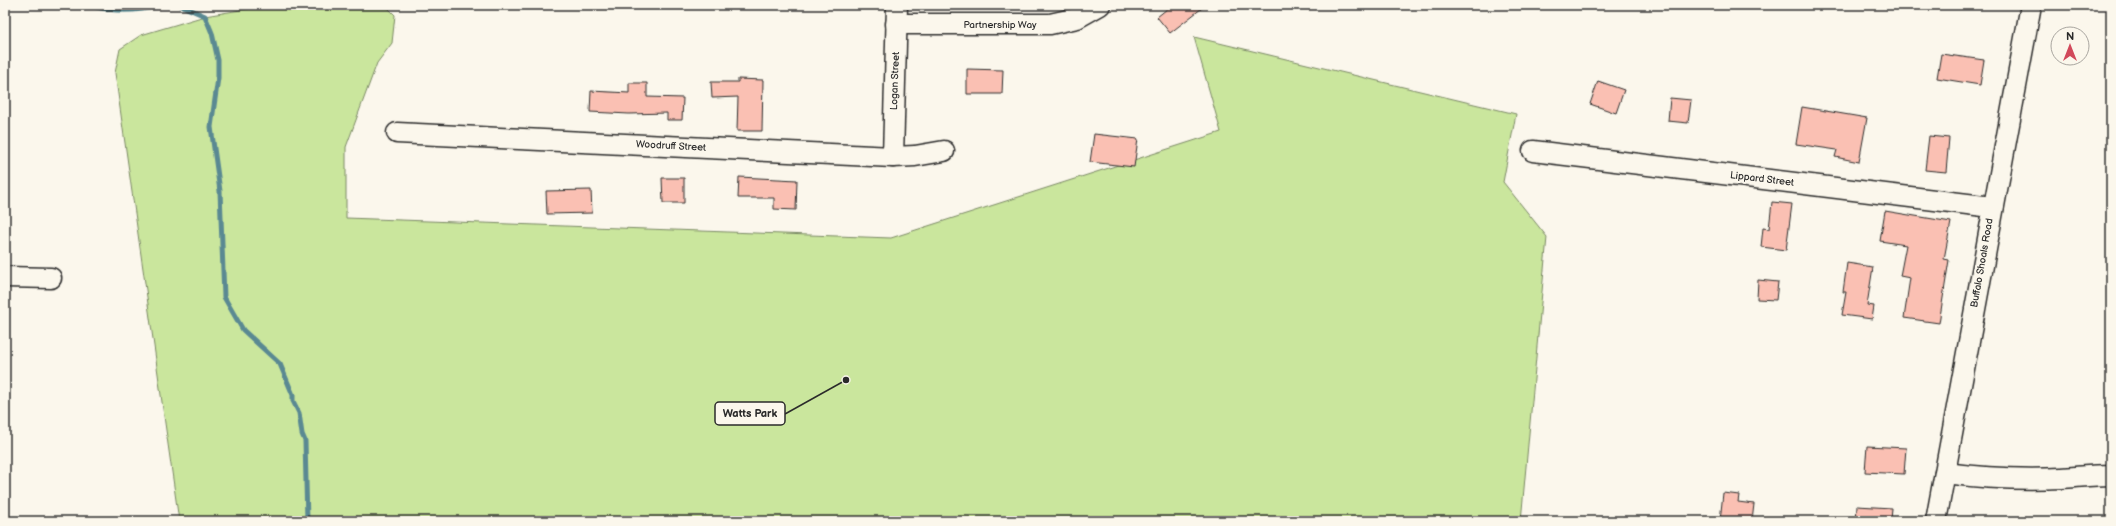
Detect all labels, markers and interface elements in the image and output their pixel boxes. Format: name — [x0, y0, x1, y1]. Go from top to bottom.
street label: Partnership Way — [963, 19, 1037, 31]
north arrow — [2050, 26, 2090, 66]
text: N — [2066, 30, 2074, 43]
street label: Logan Street — [888, 52, 902, 110]
street label: Woodruff Street — [636, 138, 706, 154]
street label: Lippard Street — [1729, 169, 1795, 189]
street label: Buffalo Shoals Road — [1968, 217, 1996, 309]
callout: Watts Park — [715, 402, 785, 425]
text: Watts Park — [723, 407, 777, 420]

